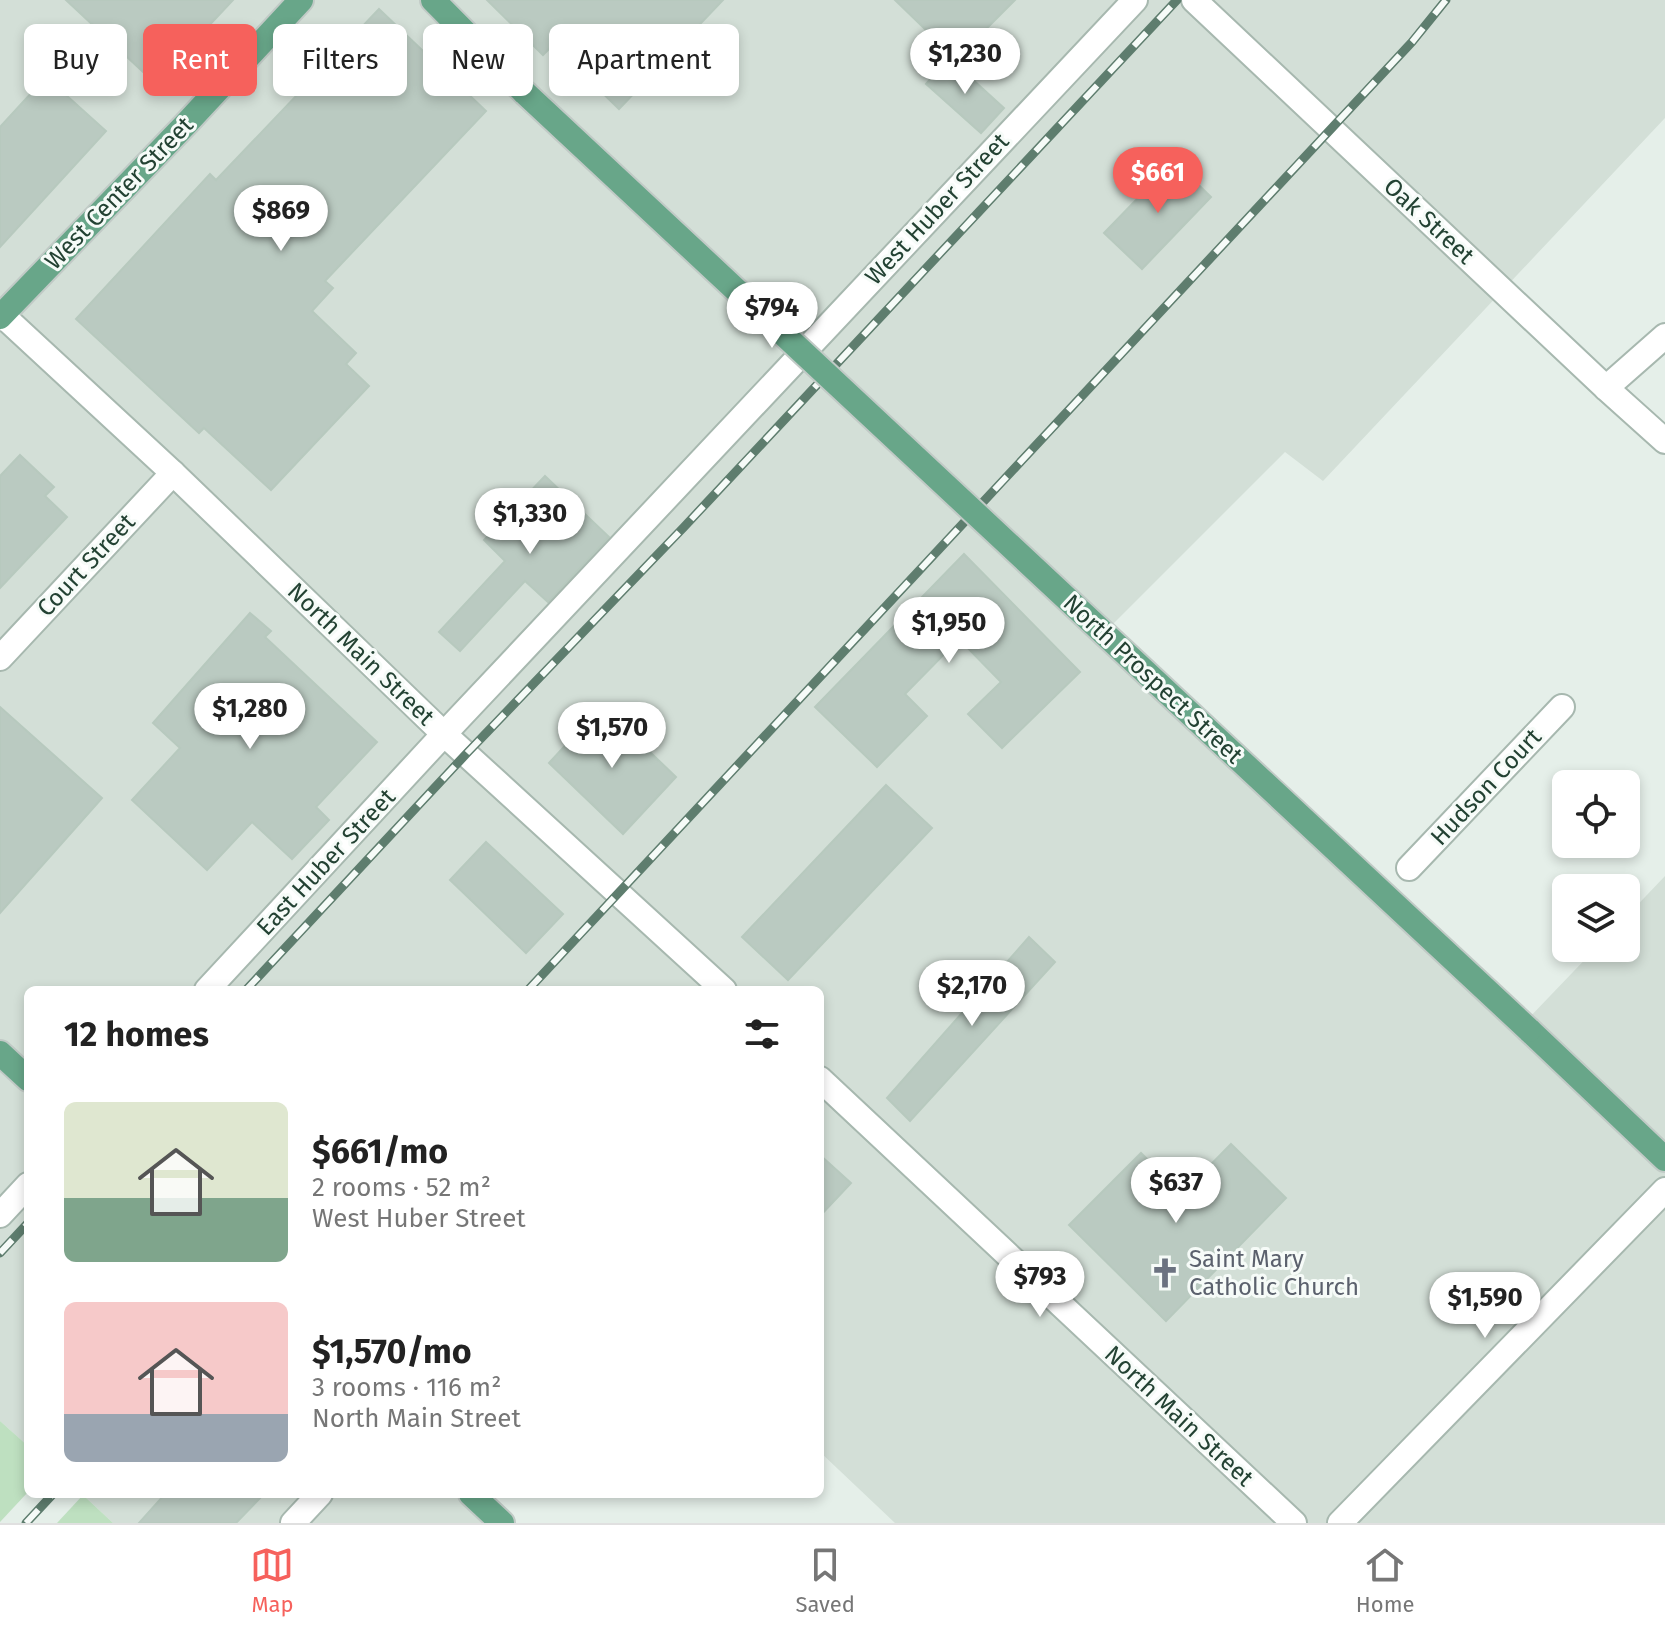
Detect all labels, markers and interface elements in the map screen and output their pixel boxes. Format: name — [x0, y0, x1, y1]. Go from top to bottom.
chip: Buy — [24, 24, 127, 96]
chip: Rent — [143, 24, 257, 96]
chip: Filters — [273, 24, 407, 96]
chip: New — [423, 24, 533, 96]
chip: Apartment — [549, 24, 739, 96]
pin: $1,230 — [900, 28, 1030, 96]
text: $1,230 — [928, 38, 1002, 69]
street label: West Center Street — [39, 111, 199, 275]
street label: West Huber Street — [859, 127, 1015, 291]
pin: $661 — [1111, 147, 1205, 215]
text: $661 — [1131, 157, 1185, 188]
street label: Oak Street — [1378, 172, 1480, 270]
pin: $869 — [234, 185, 328, 253]
text: $869 — [252, 195, 310, 226]
pin: $794 — [725, 282, 819, 350]
text: $794 — [745, 292, 799, 323]
pin: $1,330 — [465, 488, 595, 556]
text: $1,330 — [493, 498, 567, 529]
street label: Court Street — [31, 508, 141, 622]
street label: North Main Street — [282, 577, 440, 731]
street label: North Prospect Street — [1058, 589, 1249, 770]
pin: $1,950 — [884, 597, 1014, 665]
text: $1,950 — [912, 607, 986, 638]
pin: $1,280 — [185, 683, 315, 751]
text: $1,280 — [212, 693, 288, 724]
pin: $1,570 — [547, 702, 677, 770]
text: $1,570 — [576, 712, 648, 743]
street label: Hudson Court — [1425, 723, 1547, 851]
map controls — [1552, 770, 1640, 962]
button: locate — [1552, 770, 1640, 858]
street label: East Huber Street — [251, 783, 401, 941]
button: layers — [1552, 874, 1640, 962]
pin: $2,170 — [907, 960, 1037, 1028]
text: $2,170 — [937, 970, 1007, 1001]
icon: filters — [740, 1012, 784, 1056]
text: 12 homes — [64, 1014, 209, 1055]
text: $661/mo — [312, 1131, 448, 1172]
icon: home — [128, 1134, 224, 1230]
pin: $637 — [1129, 1157, 1223, 1225]
text: $637 — [1149, 1167, 1203, 1198]
text: 2 rooms · 52 m² — [312, 1172, 491, 1203]
text: West Huber Street — [312, 1203, 526, 1234]
place label: Saint Mary Catholic Church — [1189, 1245, 1359, 1301]
pin: $793 — [993, 1251, 1087, 1319]
church icon: Saint Mary Catholic Church — [1148, 1256, 1182, 1290]
text: $793 — [1013, 1261, 1067, 1292]
pin: $1,590 — [1420, 1272, 1550, 1340]
text: $1,590 — [1447, 1282, 1523, 1313]
text: $1,570/mo — [312, 1331, 472, 1372]
icon: home — [128, 1334, 224, 1430]
street label: North Main Street — [1099, 1340, 1259, 1492]
text: 3 rooms · 116 m² — [312, 1372, 501, 1403]
text: North Main Street — [312, 1403, 521, 1434]
tab: Map — [250, 1543, 294, 1618]
tab: Saved — [795, 1543, 855, 1618]
tab: Home — [1356, 1543, 1415, 1618]

